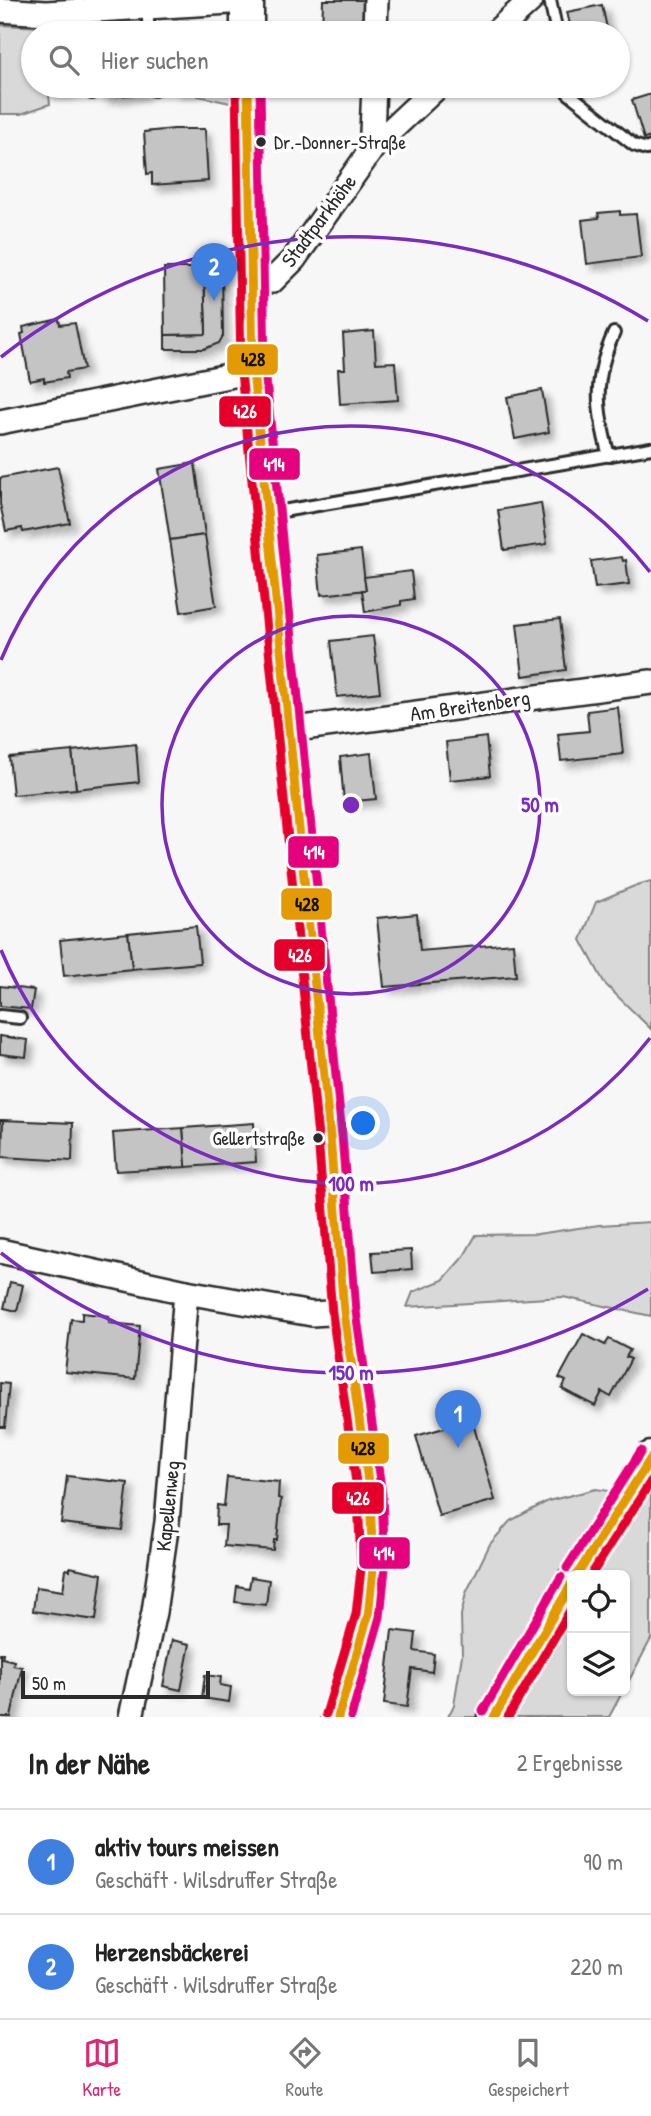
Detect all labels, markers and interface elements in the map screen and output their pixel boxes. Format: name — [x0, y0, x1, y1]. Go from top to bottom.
search box — [21, 21, 630, 98]
icon: search — [45, 41, 83, 79]
text: Hier suchen — [101, 42, 209, 77]
place label: Dr.-Donner-Straße — [274, 129, 407, 155]
marker: Dr.-Donner-Straße — [254, 135, 268, 149]
street label: Stadtparkhöhe — [274, 168, 363, 273]
pin: 2 — [191, 243, 237, 301]
line badge: 428 — [226, 343, 279, 376]
text: 428 — [241, 346, 265, 372]
line badge: 426 — [218, 395, 272, 428]
text: 426 — [233, 398, 257, 424]
line badge: 414 — [248, 447, 301, 481]
text: 414 — [263, 451, 285, 477]
street label: Am Breitenberg — [408, 683, 532, 728]
text: 50 m — [521, 790, 559, 819]
centre of rings — [339, 793, 363, 817]
line badge: 414 — [287, 835, 340, 869]
text: 414 — [303, 839, 325, 865]
line badge: 428 — [280, 887, 333, 921]
text: 428 — [295, 891, 319, 917]
line badge: 426 — [273, 938, 326, 972]
text: 426 — [288, 942, 312, 968]
your location — [346, 1106, 380, 1140]
place label: Gellertstraße — [212, 1125, 305, 1151]
marker: Gellertstraße — [311, 1131, 325, 1145]
text: 100 m — [328, 1169, 374, 1198]
text: 150 m — [328, 1358, 374, 1387]
pin: 1 — [435, 1390, 481, 1448]
line badge: 428 — [337, 1432, 390, 1465]
text: 428 — [351, 1435, 375, 1461]
street label: Kapellenweg — [148, 1459, 187, 1553]
line badge: 426 — [331, 1481, 385, 1515]
text: 426 — [346, 1485, 370, 1511]
line badge: 414 — [358, 1536, 411, 1570]
text: 414 — [373, 1540, 395, 1566]
map controls — [567, 1570, 630, 1696]
button: locate — [567, 1570, 630, 1633]
button: layers — [567, 1633, 630, 1696]
scale bar — [21, 1668, 210, 1700]
text: 50 m — [32, 1670, 66, 1696]
text: In der Nähe — [28, 1743, 150, 1783]
text: 2 Ergebnisse — [517, 1747, 623, 1778]
text: aktiv tours meissen — [95, 1829, 279, 1864]
text: 1 — [47, 1846, 55, 1877]
text: 90 m — [583, 1846, 623, 1877]
text: Geschäft · Wilsdruffer Straße — [95, 1864, 337, 1895]
text: Herzensbäckerei — [95, 1934, 249, 1969]
text: 2 — [46, 1951, 56, 1982]
text: 220 m — [570, 1951, 623, 1982]
text: Geschäft · Wilsdruffer Straße — [95, 1969, 337, 2000]
tab: Karte — [82, 2034, 121, 2102]
tab: Route — [286, 2034, 324, 2102]
tab: Gespeichert — [488, 2034, 569, 2102]

